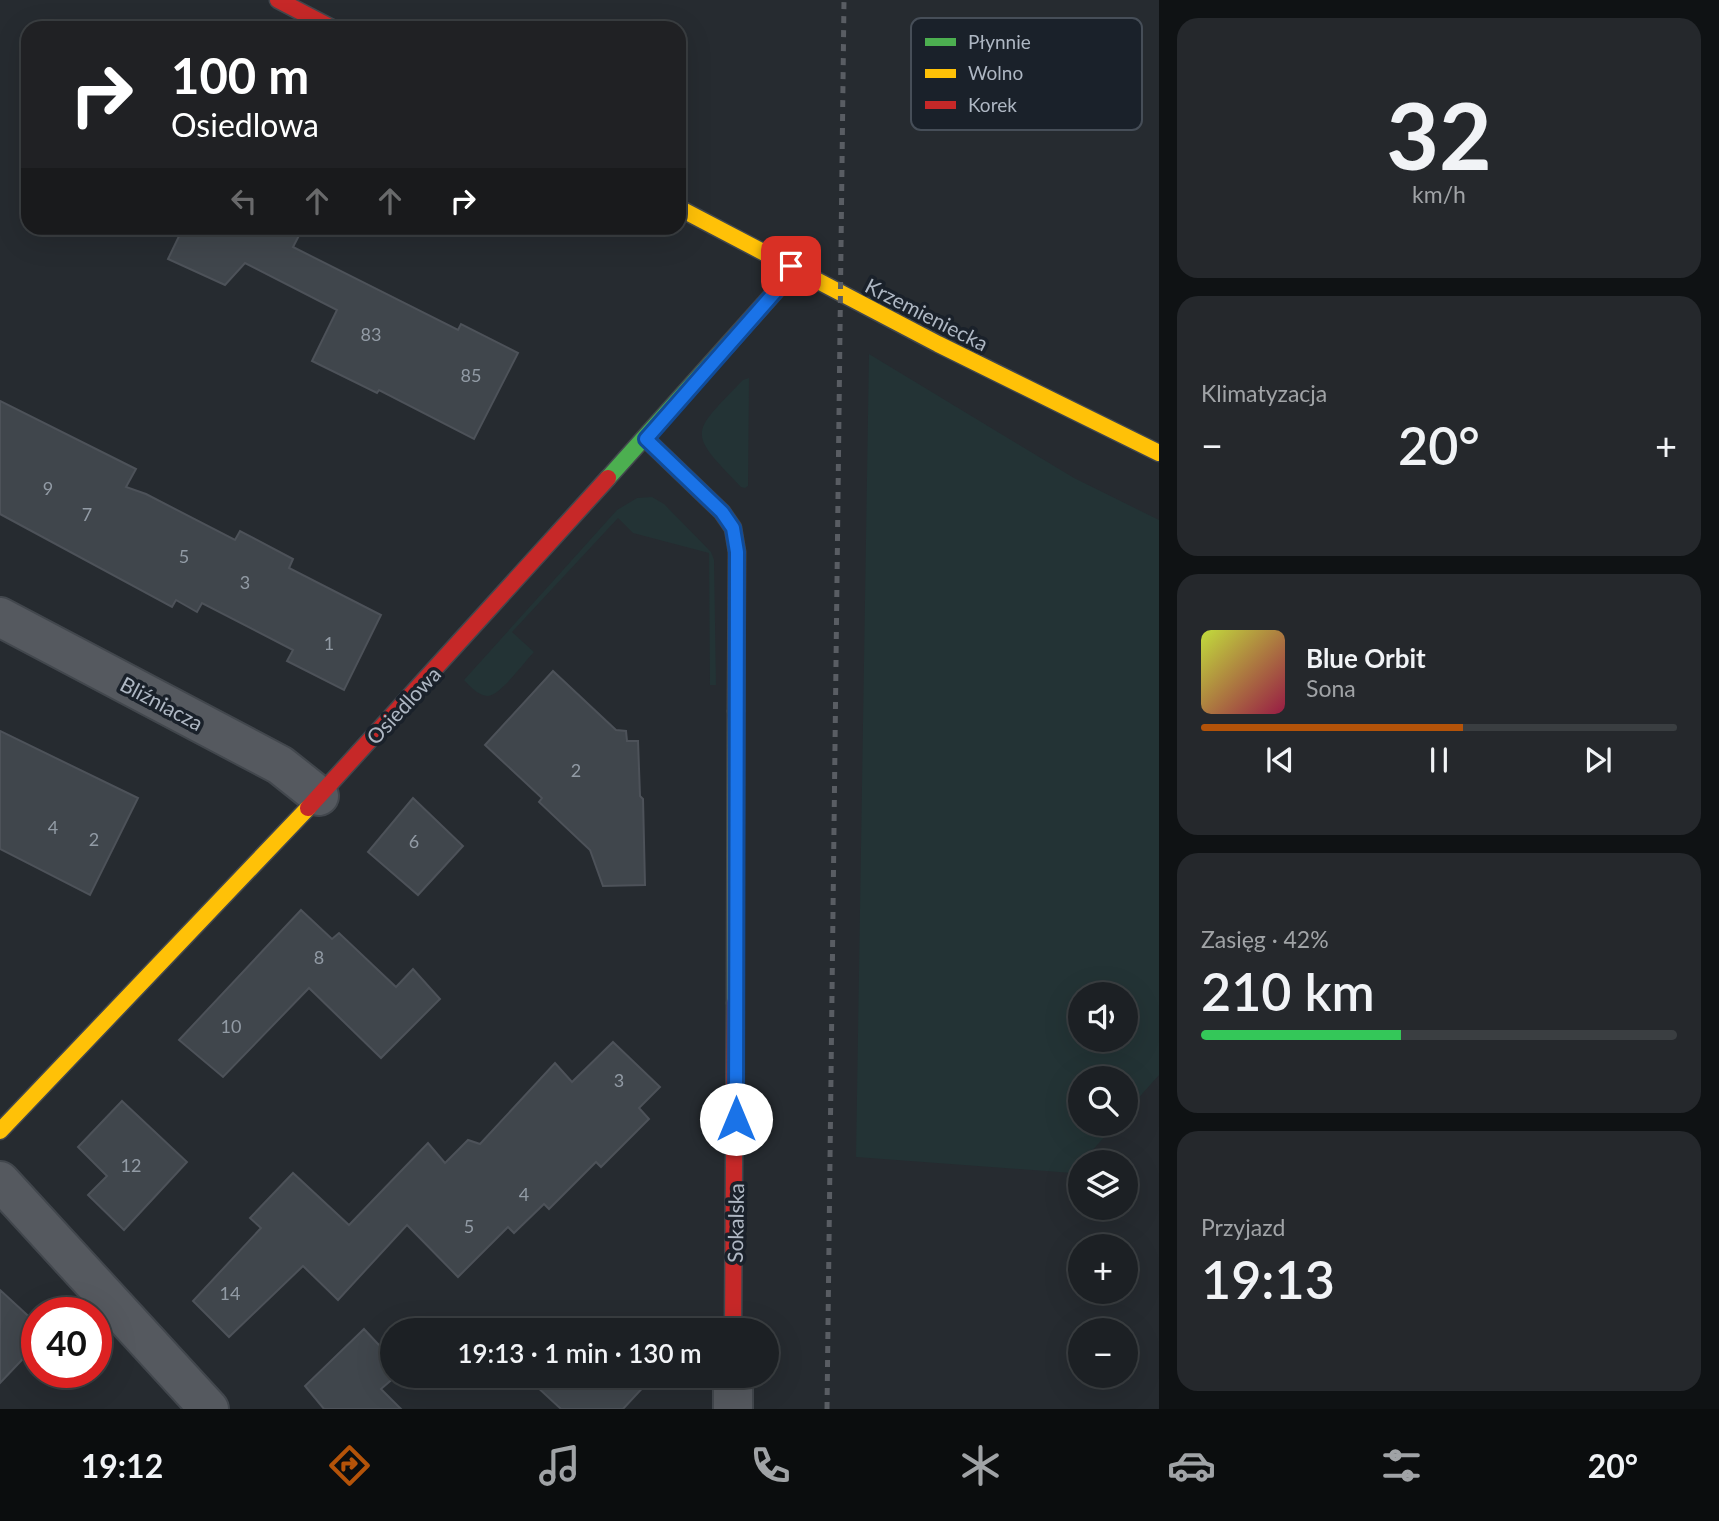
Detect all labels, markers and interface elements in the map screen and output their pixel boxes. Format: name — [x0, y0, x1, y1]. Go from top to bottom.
legend — [911, 18, 1142, 130]
text: Płynnie — [968, 30, 1031, 53]
text: 100 m — [171, 46, 309, 104]
icon: right — [56, 49, 147, 140]
text: Wolno — [968, 61, 1023, 84]
text: 32 — [1386, 80, 1492, 189]
text: Korek — [968, 93, 1017, 116]
text: Osiedlowa — [171, 105, 319, 144]
text: km/h — [1412, 180, 1466, 208]
icon: left — [225, 182, 263, 220]
icon: ahead — [298, 182, 336, 220]
icon: ahead — [371, 182, 409, 220]
icon: right — [444, 182, 482, 220]
pin — [761, 236, 821, 296]
icon: arrive — [772, 247, 810, 285]
street label: Krzemieniecka — [861, 272, 993, 356]
house number: 83 — [361, 323, 381, 345]
house number: 85 — [461, 364, 481, 386]
text: Klimatyzacja — [1201, 379, 1327, 407]
text: 20° — [1398, 414, 1480, 476]
text: − — [1201, 422, 1223, 468]
text: + — [1655, 422, 1677, 468]
house number: 9 — [43, 477, 53, 499]
house number: 7 — [82, 503, 92, 525]
house number: 5 — [179, 545, 189, 567]
house number: 3 — [240, 571, 250, 593]
house number: 1 — [324, 632, 334, 654]
text: Blue Orbit — [1306, 642, 1426, 674]
street label: Osiedlowa — [361, 661, 445, 749]
street label: Bliźniacza — [116, 671, 208, 735]
text: Sona — [1306, 674, 1356, 702]
icon: previous — [1261, 741, 1299, 779]
icon: pause — [1420, 741, 1458, 779]
icon: next — [1579, 741, 1617, 779]
house number: 2 — [571, 759, 581, 781]
house number: 4 — [48, 816, 58, 838]
house number: 2 — [89, 828, 99, 850]
house number: 6 — [409, 830, 419, 852]
text: Zasięg · 42% — [1201, 925, 1329, 953]
house number: 8 — [314, 946, 324, 968]
text: 210 km — [1201, 960, 1375, 1022]
map controls — [1068, 982, 1138, 1388]
button: sound — [1068, 982, 1138, 1052]
house number: 10 — [221, 1015, 241, 1037]
button: search — [1068, 1066, 1138, 1136]
house number: 3 — [614, 1069, 624, 1091]
position arrow — [699, 1082, 773, 1156]
button: layers — [1068, 1150, 1138, 1220]
house number: 12 — [121, 1154, 141, 1176]
house number: 4 — [519, 1183, 529, 1205]
street label: Sokalska — [722, 1183, 748, 1263]
text: Przyjazd — [1201, 1213, 1285, 1241]
house number: 5 — [464, 1215, 474, 1237]
button: + — [1068, 1234, 1138, 1304]
text: 19:13 — [1201, 1248, 1335, 1310]
house number: 14 — [220, 1282, 240, 1304]
speed limit sign: 40 — [21, 1297, 112, 1388]
button: − — [1068, 1318, 1138, 1388]
text: 19:13 · 1 min · 130 m — [457, 1337, 702, 1369]
icon: directions — [325, 1441, 374, 1490]
icon: music — [535, 1441, 584, 1490]
icon: phone — [746, 1441, 795, 1490]
icon: climate — [956, 1441, 1005, 1490]
icon: car — [1167, 1441, 1216, 1490]
icon: filters — [1377, 1441, 1426, 1490]
text: 19:12 — [81, 1446, 163, 1485]
text: 20° — [1588, 1446, 1638, 1485]

